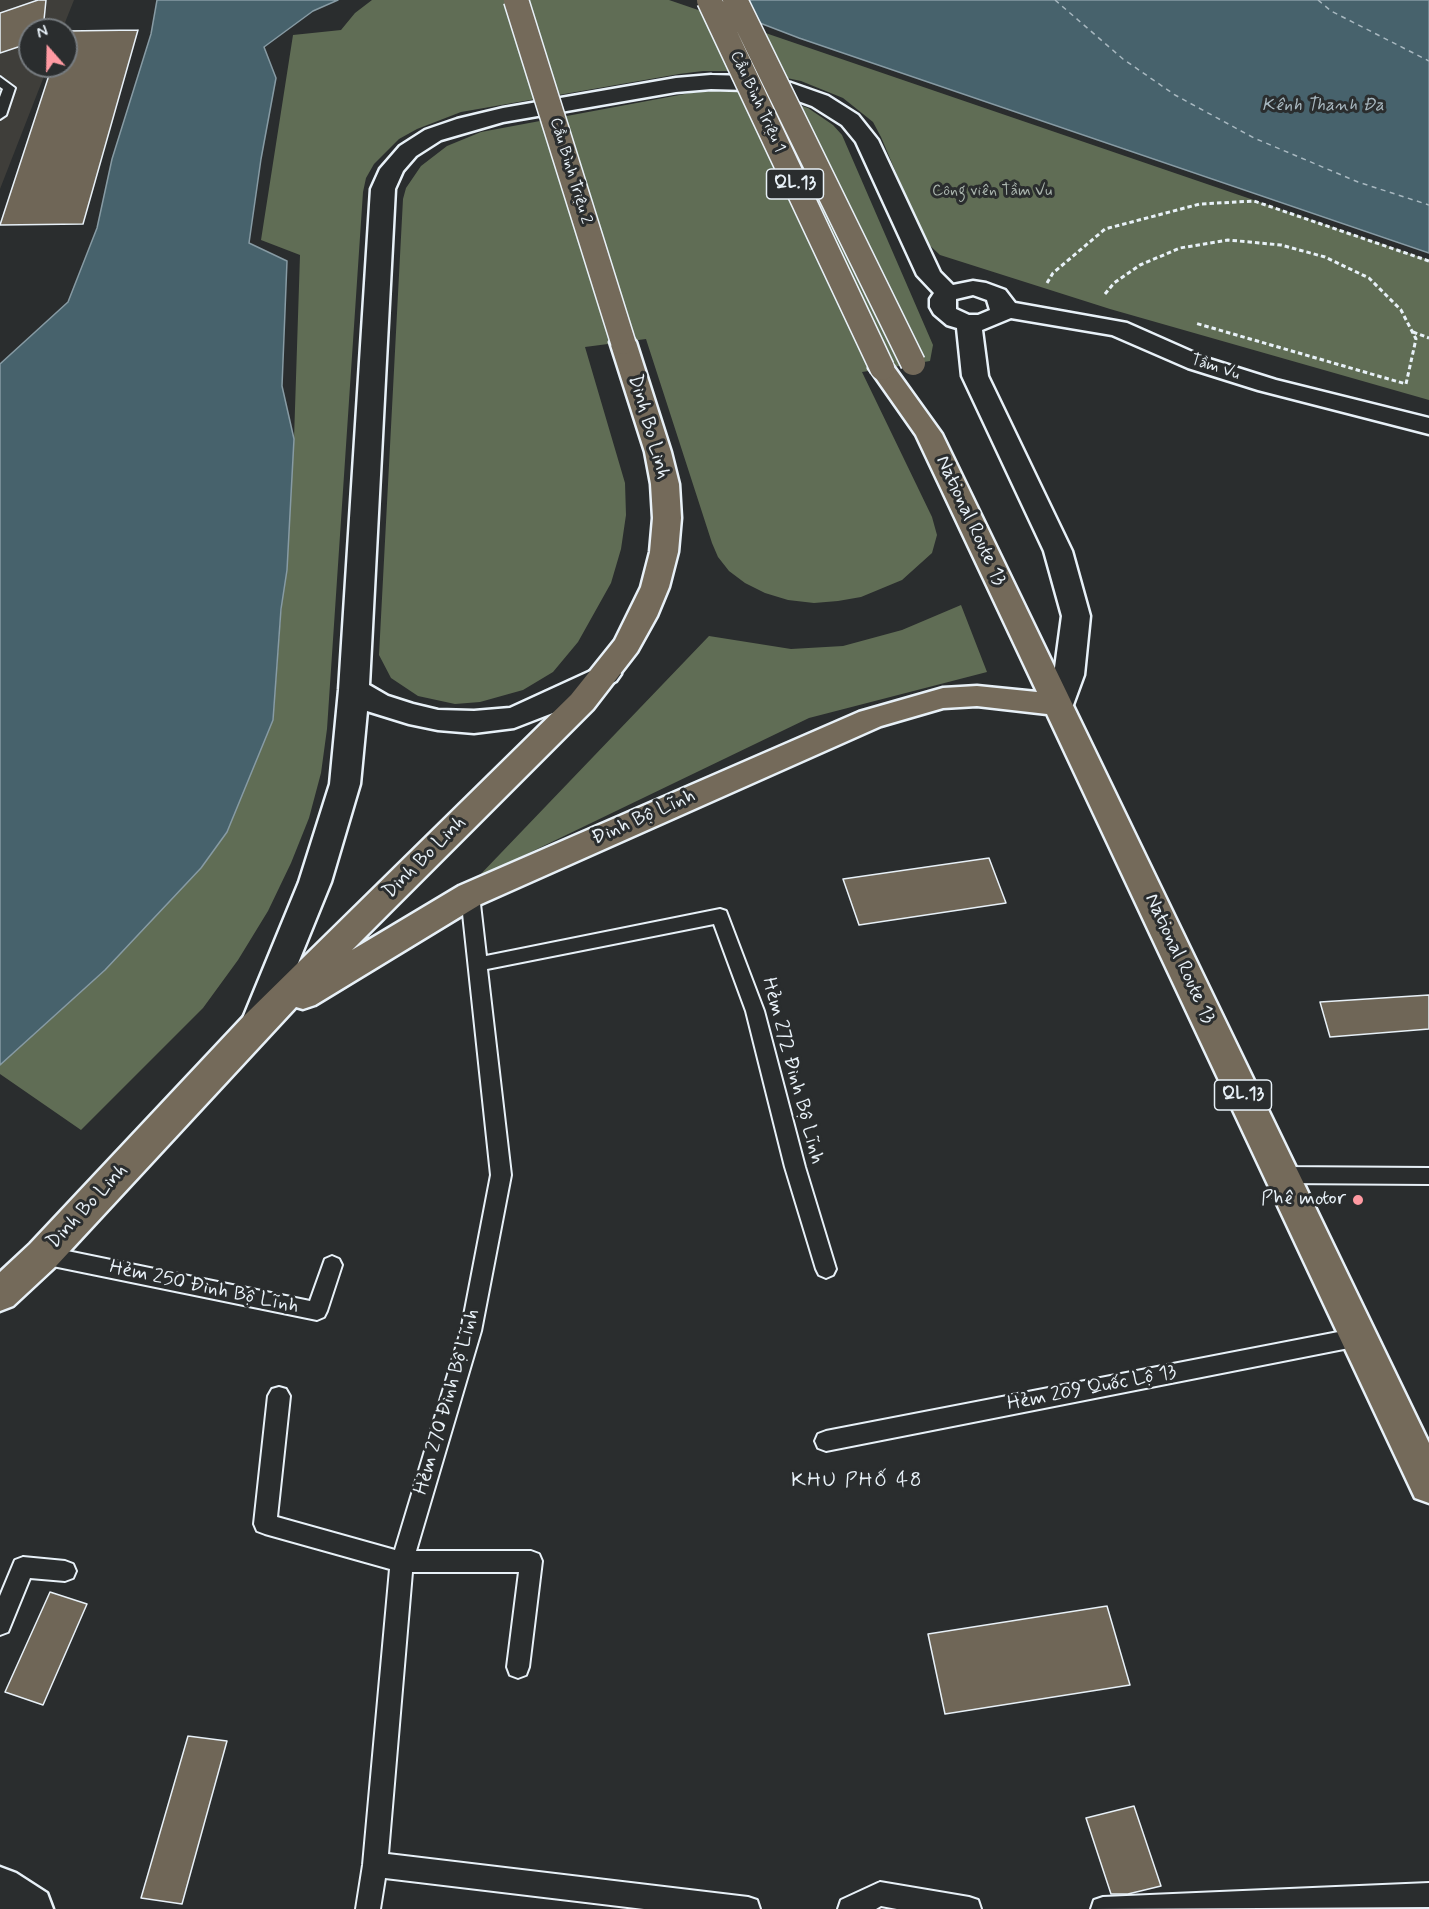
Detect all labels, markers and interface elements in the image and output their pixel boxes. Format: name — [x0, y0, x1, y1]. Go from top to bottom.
north arrow — [18, 18, 78, 78]
text: N — [34, 21, 51, 44]
street label: Cầu Bình Triệu 1 — [725, 48, 789, 156]
water label: Kênh Thanh Đa — [1262, 95, 1384, 117]
street label: Cầu Bình Triệu 2 — [545, 115, 595, 227]
road number: QL.13 — [766, 169, 824, 199]
park label: Công viên Tầm Vu — [932, 182, 1052, 202]
street label: Tầm Vu — [1188, 351, 1242, 385]
street label: Dinh Bo Linh — [622, 372, 674, 482]
street label: National Route 13 — [929, 452, 1011, 590]
street label: Đinh Bộ Lĩnh — [589, 785, 699, 851]
street label: Dinh Bo Linh — [378, 811, 472, 905]
street label: National Route 13 — [1138, 890, 1220, 1028]
street label: Hẻm 272 Đinh Bộ Lĩnh — [756, 975, 828, 1167]
road number: QL.13 — [1214, 1080, 1272, 1110]
street label: Dinh Bo Linh — [42, 1159, 134, 1255]
place label: Phê motor — [1261, 1188, 1346, 1212]
marker: Phê motor — [1351, 1193, 1365, 1207]
street label: Hẻm 250 Đinh Bộ Lĩnh — [107, 1256, 301, 1320]
street label: Hẻm 270 Đinh Bộ Lĩnh — [410, 1306, 486, 1498]
street label: Hẻm 209 Quốc Lộ 13 — [1005, 1361, 1179, 1417]
district label: KHU PHỐ 48 — [793, 1469, 921, 1495]

